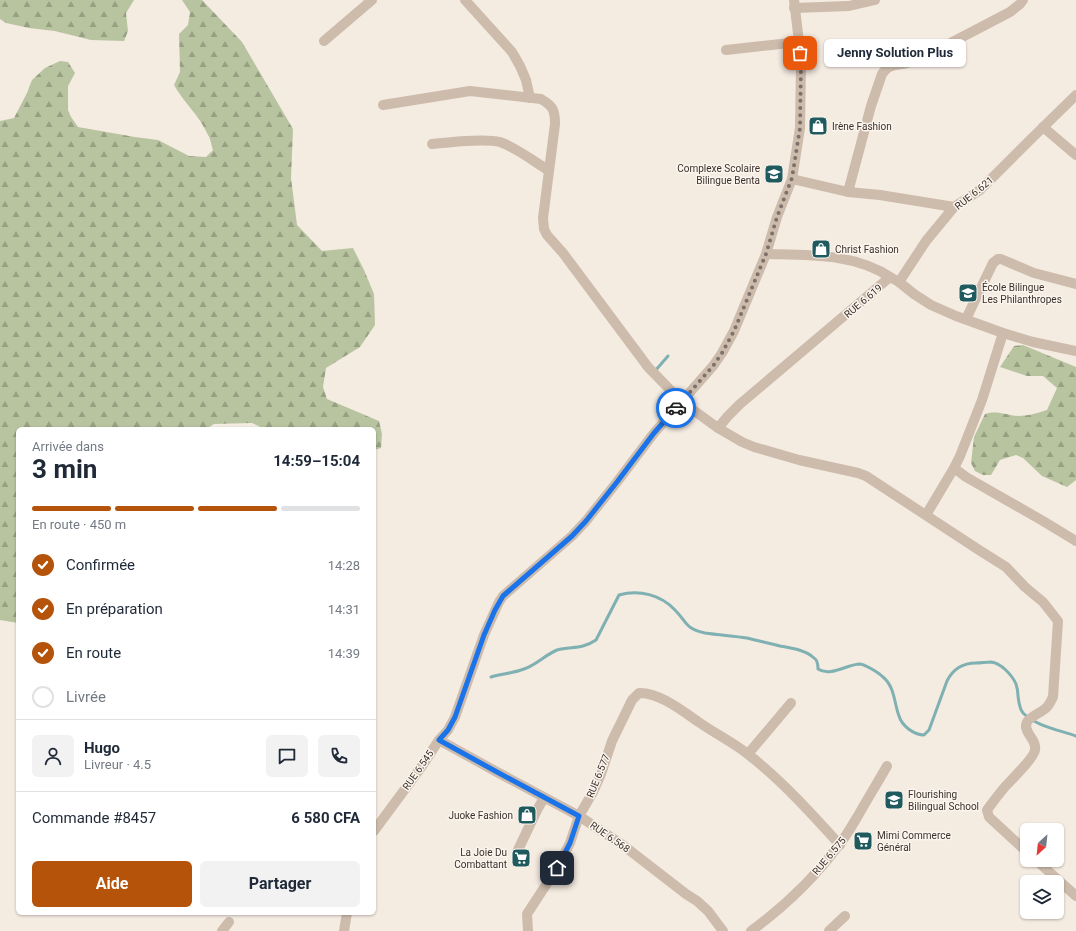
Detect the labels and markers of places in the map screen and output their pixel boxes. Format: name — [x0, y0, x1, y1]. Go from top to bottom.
pin — [783, 36, 817, 70]
callout: Jenny Solution Plus — [824, 39, 966, 67]
shop icon: Irène Fashion — [807, 115, 829, 137]
place label: Irène Fashion — [832, 121, 892, 132]
place label: Complexe Scolaire Bilingue Benta — [677, 163, 760, 186]
school or university icon: Complexe Scolaire Bilingue Benta — [763, 163, 785, 185]
shop icon: Christ Fashion — [810, 238, 832, 260]
place label: Christ Fashion — [835, 244, 899, 255]
place label: École Bilingue Les Philanthropes — [982, 281, 1062, 305]
school or university icon: École Bilingue Les Philanthropes — [957, 282, 979, 304]
school or university icon: Flourishing Bilingual School — [883, 789, 905, 811]
place label: Flourishing Bilingual School — [908, 789, 979, 812]
shop icon: Juoke Fashion — [516, 804, 538, 826]
place label: Juoke Fashion — [448, 810, 513, 821]
supermarket icon: Mimi Commerce Général — [852, 830, 874, 852]
place label: Mimi Commerce Général — [877, 830, 951, 853]
place label: La Joie Du Combattant — [454, 847, 507, 870]
supermarket icon: La Joie Du Combattant — [510, 847, 532, 869]
pin — [540, 851, 574, 885]

